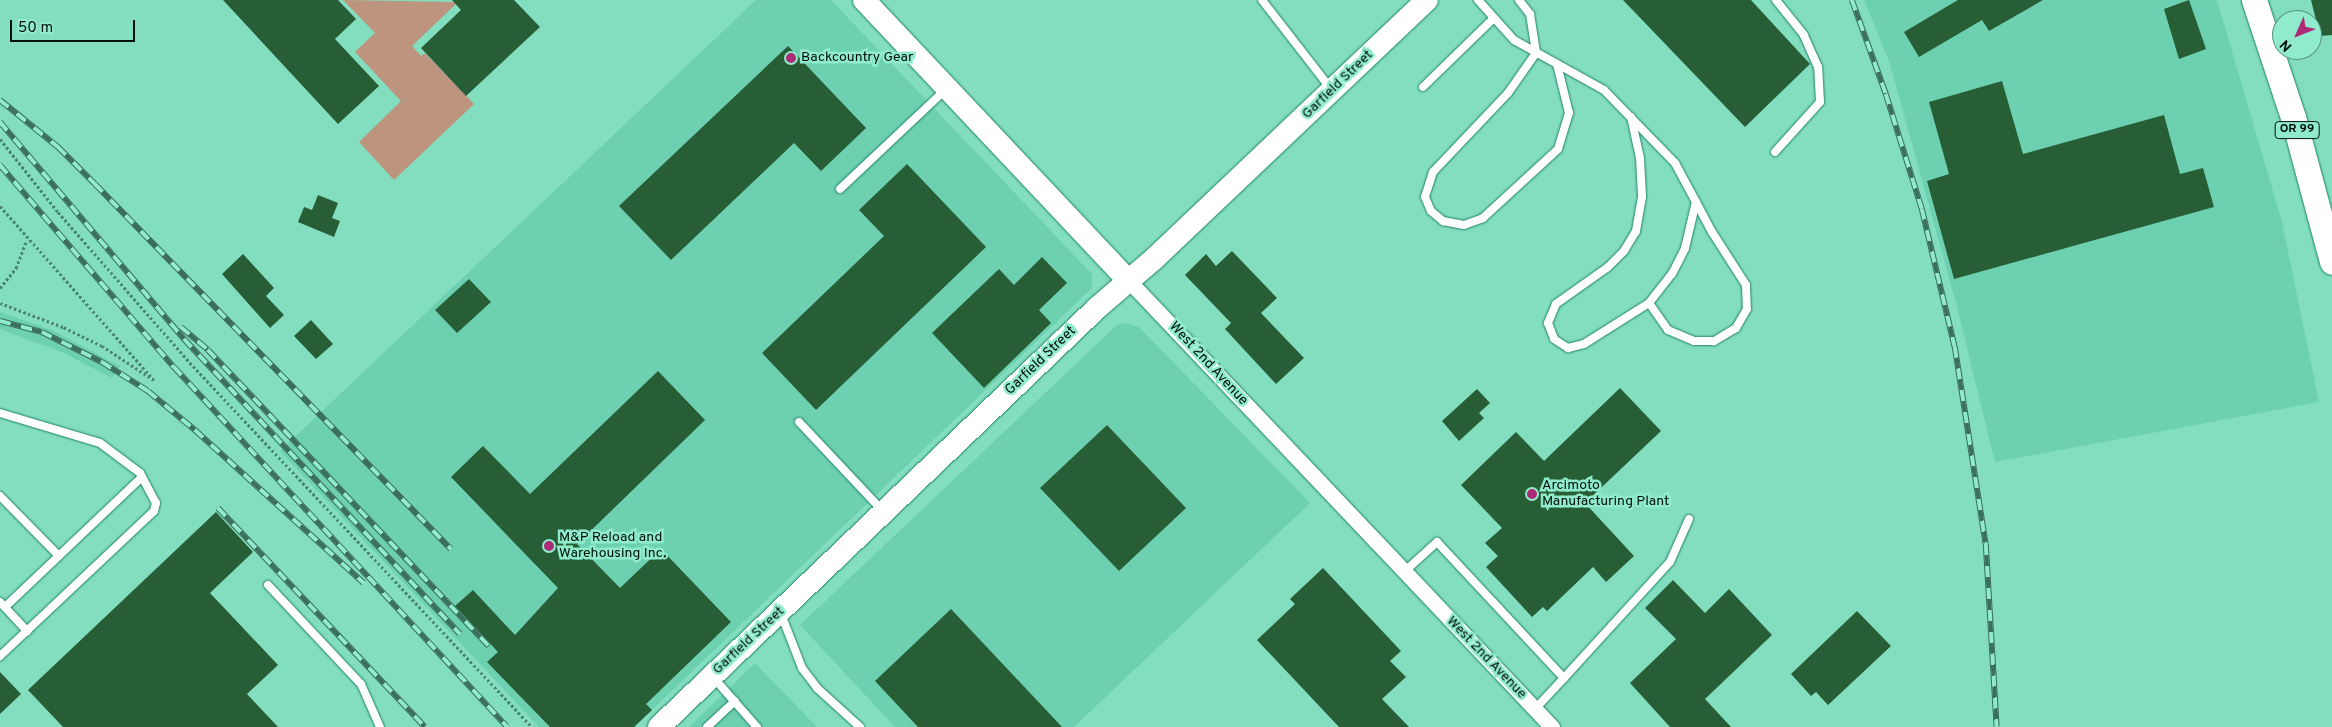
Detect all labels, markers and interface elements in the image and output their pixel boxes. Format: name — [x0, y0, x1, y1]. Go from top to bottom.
scale bar — [12, 10, 138, 42]
north arrow — [2272, 10, 2322, 60]
text: 50 m — [18, 19, 53, 38]
text: N — [2277, 36, 2296, 55]
street label: Garfield Street — [1299, 47, 1377, 123]
place label: Backcountry Gear — [801, 50, 914, 66]
marker: Backcountry Gear — [785, 52, 797, 64]
road number: OR 99 — [2274, 120, 2320, 140]
street label: West 2nd Avenue — [1165, 319, 1251, 409]
street label: Garfield Street — [1002, 323, 1080, 399]
place label: Arcimoto Manufacturing Plant — [1542, 478, 1669, 511]
marker: Arcimoto Manufacturing Plant — [1526, 488, 1538, 500]
place label: M&P Reload and Warehousing Inc. — [559, 530, 666, 562]
marker: M&P Reload and Warehousing Inc. — [543, 540, 555, 552]
street label: Garfield Street — [710, 604, 788, 678]
street label: West 2nd Avenue — [1442, 613, 1530, 703]

